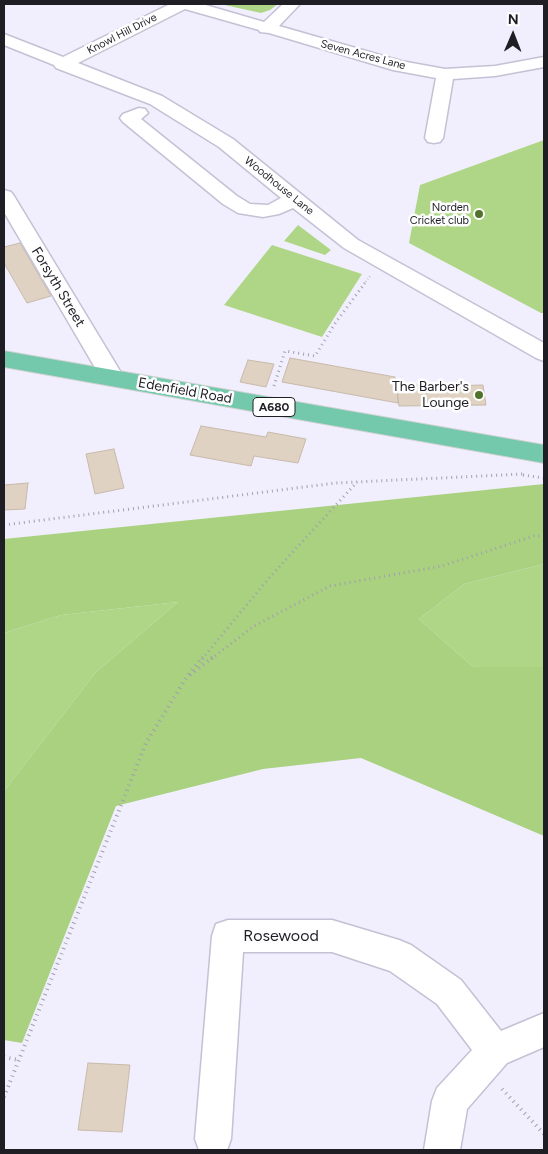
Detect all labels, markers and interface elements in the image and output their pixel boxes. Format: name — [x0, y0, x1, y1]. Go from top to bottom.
north arrow — [488, 10, 538, 60]
street label: Knowl Hill Drive — [85, 11, 159, 57]
text: N — [508, 11, 519, 28]
street label: Seven Acres Lane — [319, 37, 407, 73]
street label: Woodhouse Lane — [242, 154, 316, 218]
place label: Norden Cricket club — [410, 201, 469, 227]
marker: Norden Cricket club — [473, 208, 485, 220]
street label: Forsyth Street — [28, 244, 88, 330]
street label: Edenfield Road — [137, 374, 233, 408]
place label: The Barber's Lounge — [392, 379, 469, 412]
marker: The Barber's Lounge — [473, 389, 485, 401]
road number: A680 — [253, 398, 295, 417]
street label: Rosewood — [243, 926, 319, 946]

